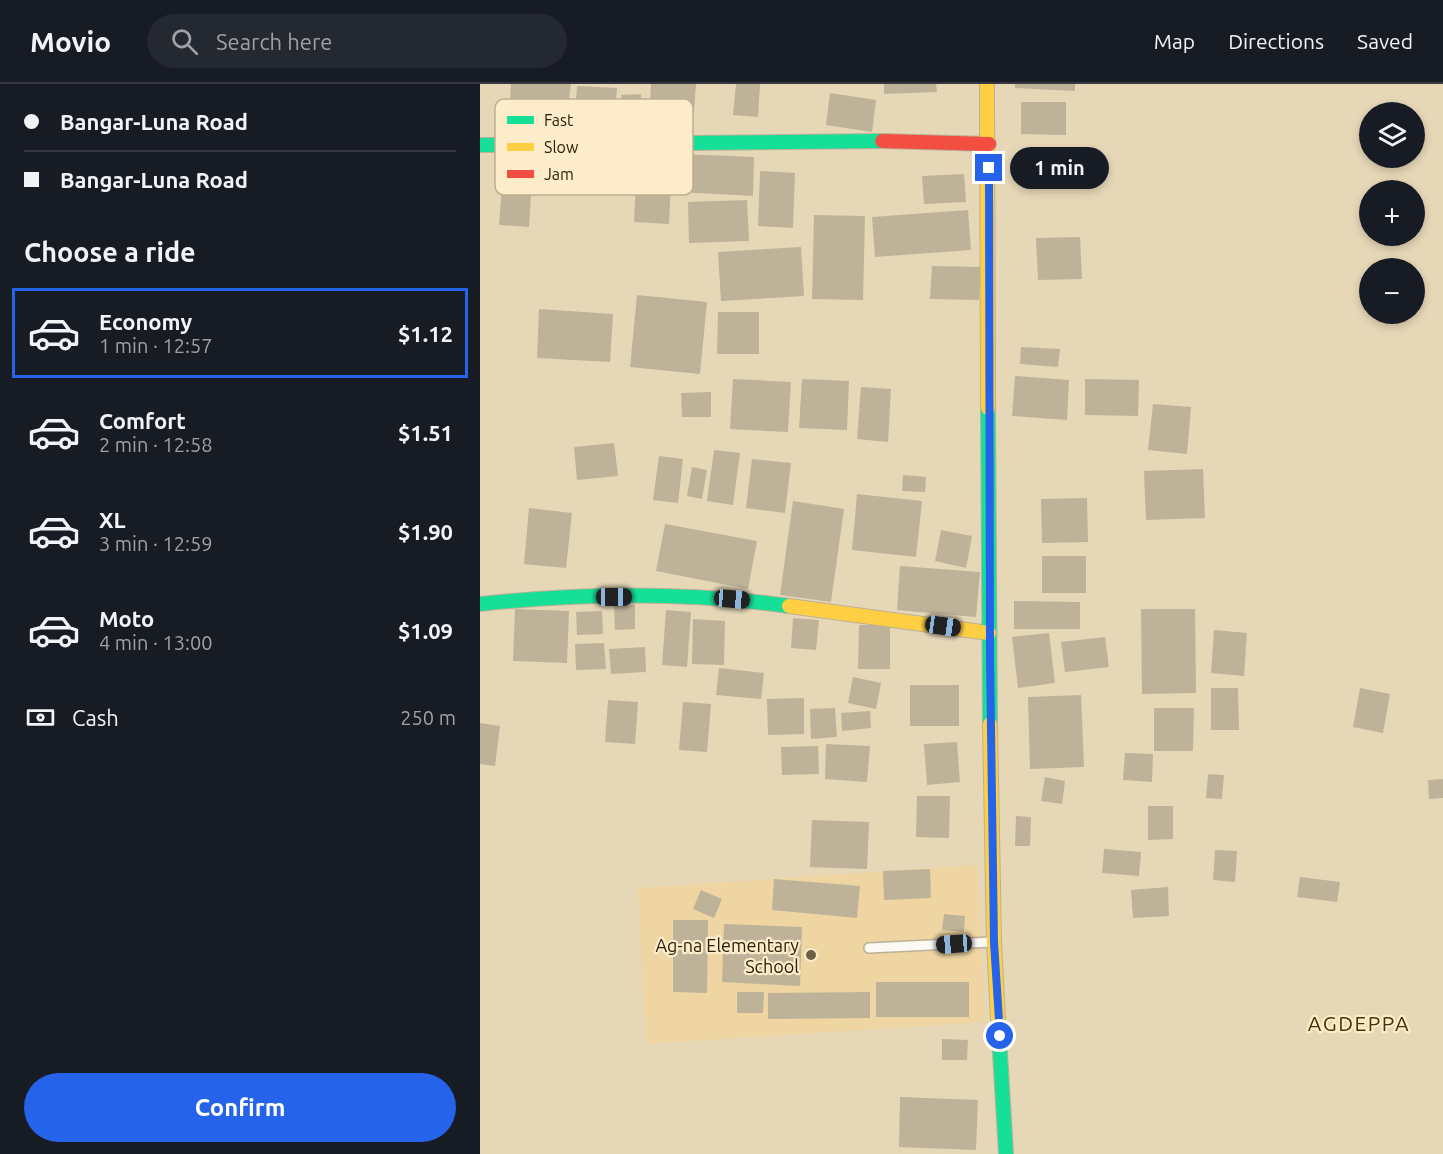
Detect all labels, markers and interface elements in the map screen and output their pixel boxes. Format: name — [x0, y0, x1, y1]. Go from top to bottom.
search box — [147, 14, 567, 68]
icon: search — [168, 25, 201, 58]
text: Movio — [30, 26, 111, 57]
text: Search here — [216, 29, 332, 54]
text: Map — [1154, 29, 1195, 53]
text: Directions — [1228, 29, 1324, 53]
text: Saved — [1357, 29, 1413, 53]
legend — [495, 99, 693, 195]
map controls — [1359, 102, 1425, 324]
button: layers — [1359, 102, 1425, 168]
text: Bangar-Luna Road — [60, 109, 248, 134]
text: Fast — [544, 111, 574, 129]
text: Slow — [544, 138, 579, 156]
callout: 1 min — [1010, 147, 1109, 189]
route end — [975, 154, 1002, 181]
text: 1 min — [1034, 156, 1085, 179]
text: Jam — [544, 165, 574, 183]
text: Bangar-Luna Road — [60, 167, 248, 192]
button: + — [1359, 180, 1425, 246]
text: Choose a ride — [24, 237, 196, 267]
button: − — [1359, 258, 1425, 324]
icon: car — [27, 306, 81, 360]
text: Economy — [99, 309, 192, 334]
text: $1.12 — [398, 321, 453, 346]
text: 1 min · 12:57 — [99, 334, 213, 357]
icon: car — [27, 405, 81, 459]
text: Comfort — [99, 408, 186, 433]
text: $1.51 — [398, 420, 453, 445]
text: 2 min · 12:58 — [99, 433, 213, 456]
icon: car — [27, 504, 81, 558]
text: XL — [99, 507, 126, 532]
text: $1.90 — [398, 519, 453, 544]
text: 3 min · 12:59 — [99, 532, 213, 555]
car — [596, 588, 632, 606]
car — [713, 588, 751, 610]
icon: car — [27, 603, 81, 657]
text: Moto — [99, 606, 154, 631]
car — [924, 615, 962, 637]
text: $1.09 — [398, 618, 453, 643]
text: 4 min · 13:00 — [99, 631, 213, 654]
icon: cash — [24, 701, 57, 734]
text: Cash — [72, 705, 119, 730]
text: 250 m — [400, 706, 456, 729]
car — [935, 934, 973, 954]
place label: Ag-na Elementary School — [655, 935, 799, 976]
marker: Ag-na Elementary School — [804, 948, 818, 962]
district label: AGDEPPA — [1308, 1011, 1410, 1035]
route start — [986, 1022, 1013, 1049]
button: Confirm — [24, 1073, 456, 1142]

